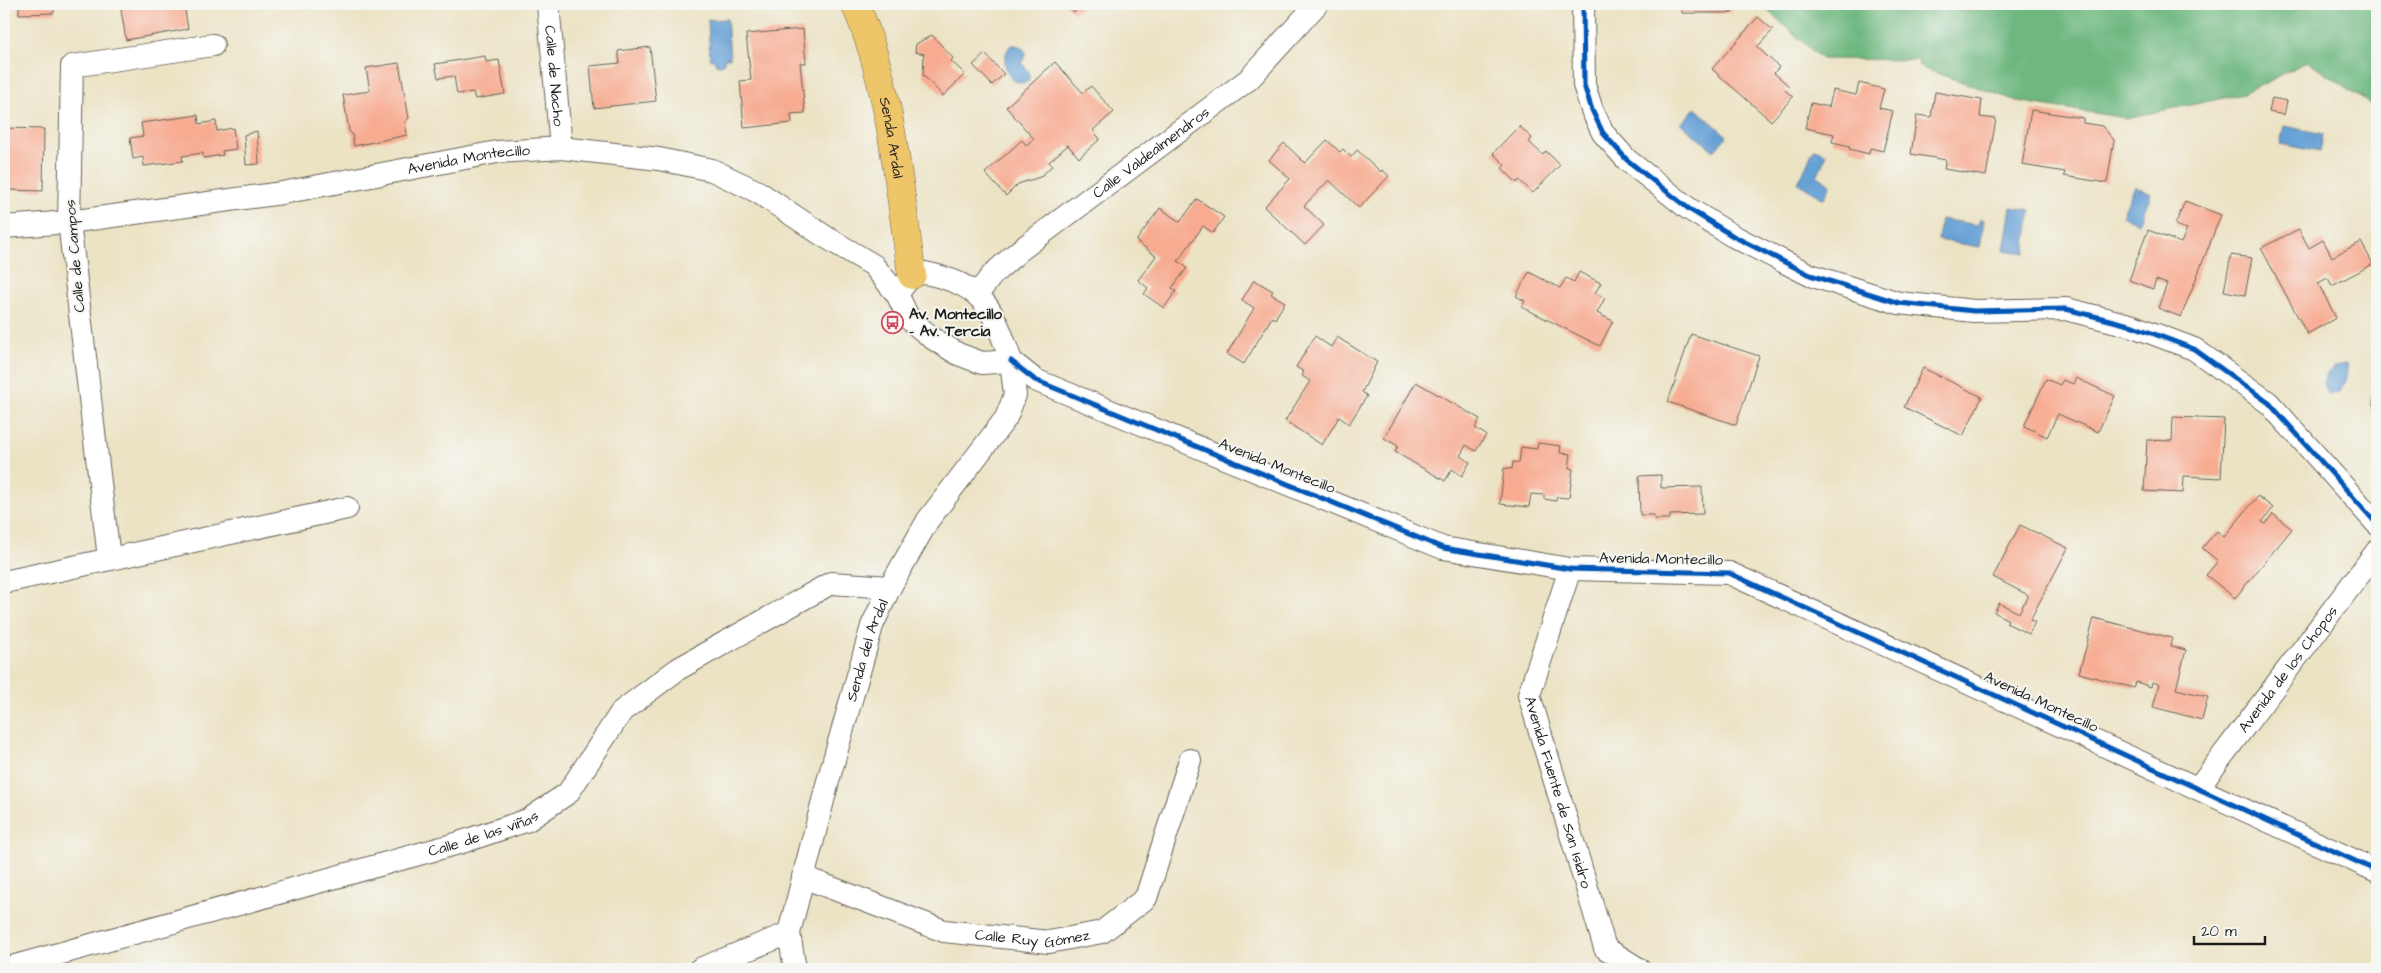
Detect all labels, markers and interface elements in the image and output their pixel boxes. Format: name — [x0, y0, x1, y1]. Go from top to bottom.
street label: Calle de Nacho — [539, 24, 570, 128]
street label: Senda Ardal — [874, 95, 909, 180]
street label: Calle Valdealmendros — [1088, 101, 1214, 203]
street label: Avenida Montecillo — [406, 139, 531, 179]
street label: Calle de Campos — [60, 198, 90, 313]
place label: Av. Montecillo - Av. Tercia — [909, 304, 1003, 342]
bus stop icon: Av. Montecillo - Av. Tercia — [881, 311, 905, 335]
street label: Avenida Montecillo — [1216, 433, 1339, 499]
street label: Avenida Montecillo — [1599, 547, 1724, 571]
street label: Senda del Ardal — [841, 596, 894, 704]
street label: Avenida de los Chopos — [2233, 601, 2343, 737]
street label: Avenida Montecillo — [1980, 666, 2102, 738]
street label: Avenida Fuente de San Isidro — [1519, 694, 1597, 891]
street label: Calle de las viñas — [426, 805, 543, 862]
scale bar — [2194, 913, 2265, 945]
text: 20 m — [2201, 921, 2237, 942]
street label: Calle Ruy Gómez — [974, 924, 1092, 953]

